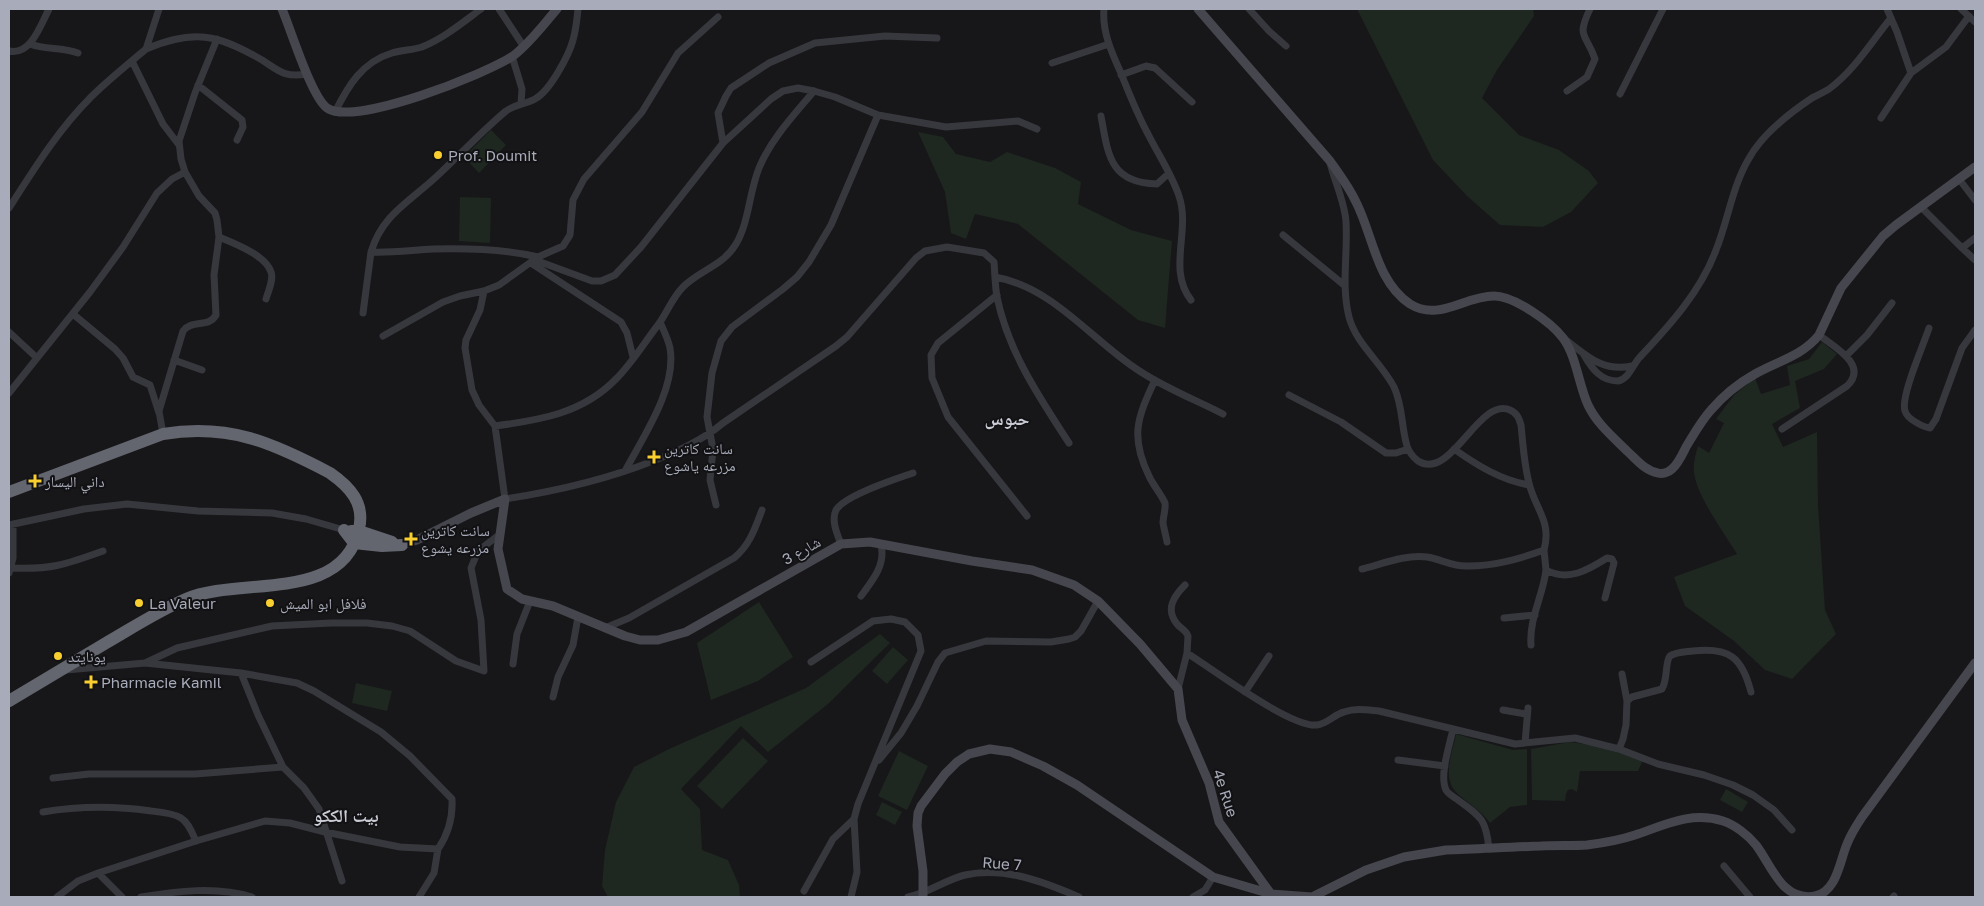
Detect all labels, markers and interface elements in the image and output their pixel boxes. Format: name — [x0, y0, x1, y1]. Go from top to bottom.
place label: Prof. Doumit — [448, 146, 537, 164]
marker: Prof. Doumit — [432, 149, 444, 161]
district label: حبوس — [985, 407, 1030, 430]
place label: سانت كاترين مزرعه ياشوع — [664, 439, 736, 476]
marker: سانت كاترين مزرعه ياشوع — [648, 451, 660, 463]
place label: داني اليسار — [44, 472, 105, 494]
marker: داني اليسار — [29, 475, 41, 487]
place label: سانت كاترين مزرعه يشوع — [421, 521, 490, 558]
street label: شارع 3 — [779, 532, 824, 570]
marker: سانت كاترين مزرعه يشوع — [405, 533, 417, 545]
place label: La Valeur — [149, 594, 216, 612]
place label: فلافل ابو الميش — [280, 594, 366, 614]
marker: La Valeur — [133, 597, 145, 609]
marker: فلافل ابو الميش — [264, 597, 276, 609]
place label: يونايتد — [68, 647, 106, 666]
marker: يونايتد — [52, 650, 64, 662]
place label: Pharmacie Kamil — [101, 673, 222, 691]
marker: Pharmacie Kamil — [85, 676, 97, 688]
street label: 4e Rue — [1210, 767, 1242, 819]
district label: بيت الككو — [313, 804, 379, 827]
street label: Rue 7 — [982, 853, 1022, 873]

